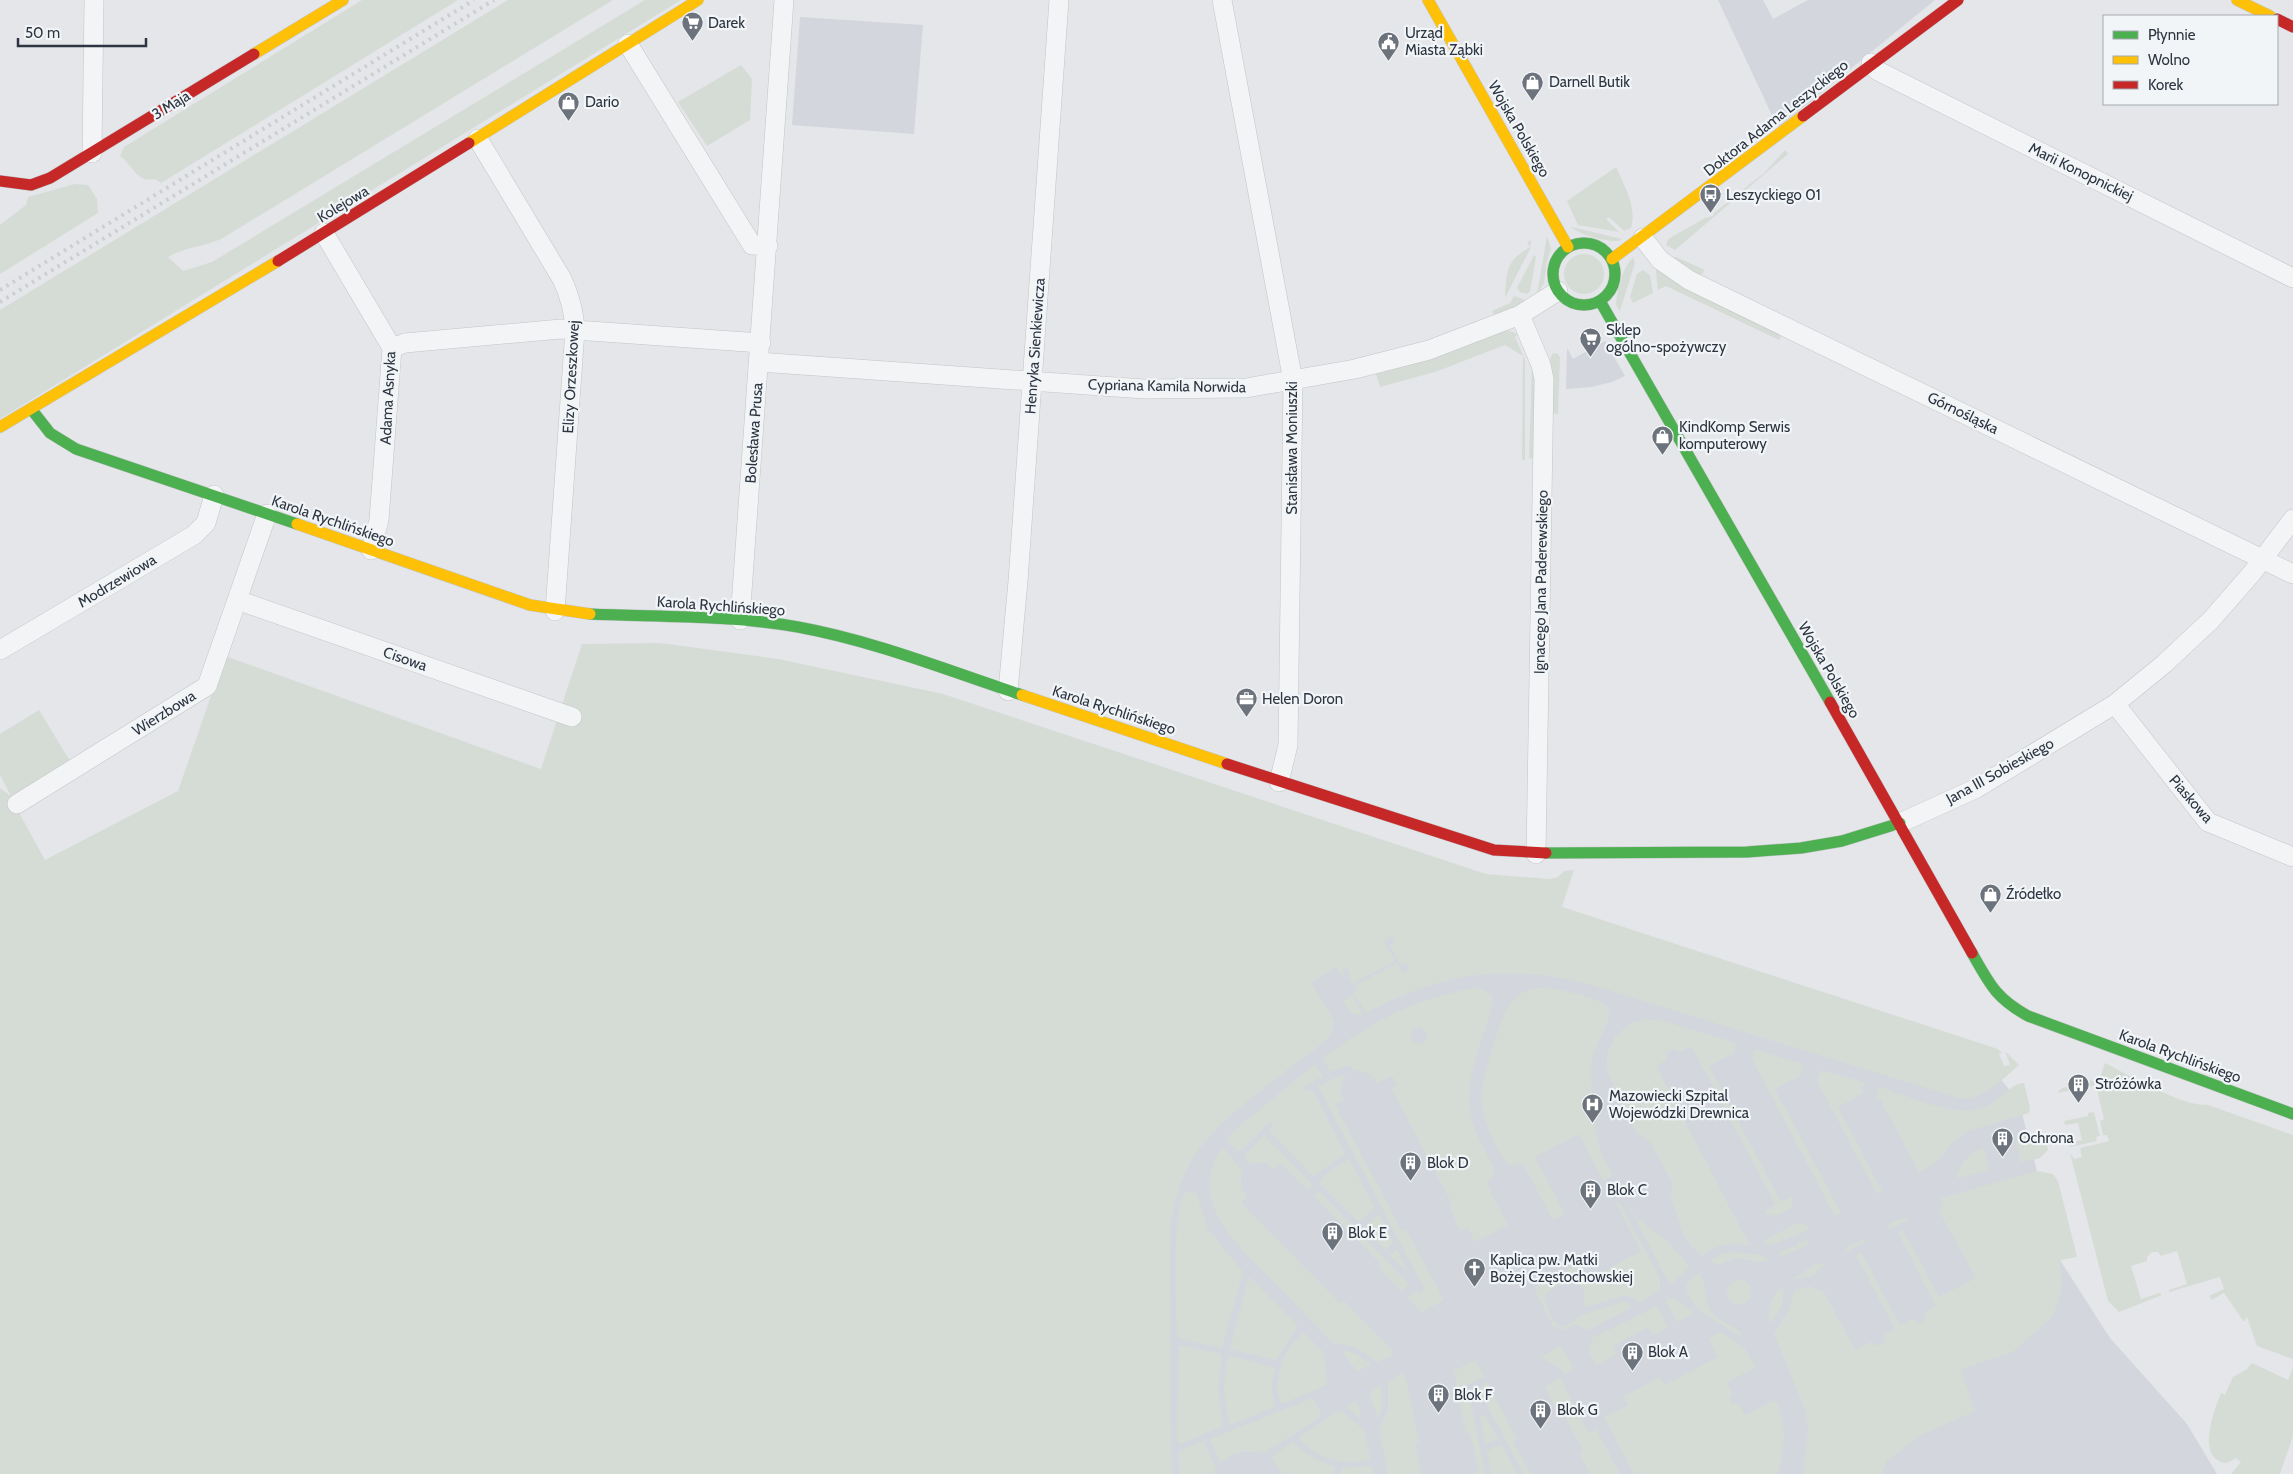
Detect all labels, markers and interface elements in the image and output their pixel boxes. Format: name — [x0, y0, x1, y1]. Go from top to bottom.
supermarket icon: Darek — [680, 11, 704, 42]
place label: Darek — [708, 14, 745, 32]
scale bar — [18, 15, 145, 47]
legend — [2103, 15, 2278, 105]
text: 50 m — [25, 24, 60, 42]
place label: Urząd Miasta Ząbki — [1405, 24, 1483, 59]
text: Płynnie — [2148, 26, 2196, 44]
public building icon: Urząd Miasta Ząbki — [1377, 30, 1401, 61]
text: Wolno — [2148, 51, 2190, 69]
street label: Doktora Adama Leszyckiego — [1700, 56, 1852, 180]
shop icon: Darnell Butik — [1521, 70, 1545, 101]
place label: Darnell Butik — [1549, 73, 1630, 91]
text: Korek — [2148, 76, 2183, 94]
street label: Wojska Polskiego — [1484, 78, 1554, 180]
street label: 3 Maja — [149, 86, 194, 123]
shop icon: Dario — [557, 90, 581, 121]
place label: Dario — [585, 93, 619, 111]
street label: Marii Konopnickiej — [2026, 139, 2136, 205]
street label: Kolejowa — [314, 181, 373, 226]
bus stop icon: Leszyckiego 01 — [1698, 183, 1722, 214]
place label: Leszyckiego 01 — [1726, 186, 1821, 204]
street label: Henryka Sienkiewicza — [1021, 276, 1049, 415]
street label: Elizy Orzeszkowej — [559, 320, 583, 434]
place label: Sklep ogólno-spożywczy — [1606, 321, 1727, 356]
supermarket icon: Sklep ogólno-spożywczy — [1578, 327, 1602, 358]
street label: Adama Asnyka — [377, 350, 399, 445]
street label: Cypriana Kamila Norwida — [1088, 376, 1247, 396]
street label: Bolesława Prusa — [742, 381, 767, 484]
street label: Stanisława Moniuszki — [1283, 381, 1301, 515]
street label: Górnośląska — [1925, 388, 2002, 438]
place label: KindKomp Serwis komputerowy — [1679, 418, 1790, 453]
shop icon: KindKomp Serwis komputerowy — [1651, 424, 1675, 455]
street label: Ignacego Jana Paderewskiego — [1530, 490, 1552, 674]
street label: Karola Rychlińskiego — [269, 492, 397, 550]
street label: Modrzewiowa — [75, 550, 160, 611]
street label: Karola Rychlińskiego — [656, 593, 786, 619]
street label: Wojska Polskiego — [1794, 619, 1864, 721]
street label: Cisowa — [381, 643, 430, 675]
street label: Karola Rychlińskiego — [1050, 682, 1178, 738]
street label: Wierzbowa — [129, 686, 200, 740]
office icon: Helen Doron — [1234, 687, 1258, 718]
place label: Helen Doron — [1262, 690, 1343, 708]
street label: Jana III Sobieskiego — [1942, 734, 2057, 809]
street label: Piaskowa — [2165, 771, 2217, 827]
shop icon: Źródełko — [1978, 882, 2002, 913]
place label: Źródełko — [2006, 884, 2061, 903]
street label: Karola Rychlińskiego — [2117, 1026, 2243, 1086]
building icon: Stróżówka — [2067, 1072, 2091, 1103]
place label: Stróżówka — [2095, 1075, 2162, 1093]
place label: Mazowiecki Szpital Wojewódzki Drewnica — [1609, 1087, 1750, 1122]
hospital icon: Mazowiecki Szpital Wojewódzki Drewnica — [1581, 1093, 1605, 1124]
building icon: Ochrona — [1991, 1126, 2015, 1157]
place label: Ochrona — [2019, 1129, 2075, 1147]
building icon: Blok D — [1399, 1151, 1423, 1182]
place label: Blok D — [1427, 1154, 1469, 1172]
building icon: Blok C — [1579, 1178, 1603, 1209]
place label: Blok C — [1607, 1181, 1647, 1199]
building icon: Blok E — [1320, 1221, 1344, 1252]
place label: Blok E — [1348, 1224, 1387, 1242]
place label: Kaplica pw. Matki Bożej Częstochowskiej — [1490, 1251, 1633, 1286]
church icon: Kaplica pw. Matki Bożej Częstochowskiej — [1462, 1257, 1486, 1288]
building icon: Blok A — [1620, 1340, 1644, 1371]
place label: Blok A — [1648, 1343, 1689, 1361]
building icon: Blok F — [1426, 1383, 1450, 1414]
place label: Blok F — [1454, 1386, 1493, 1404]
building icon: Blok G — [1529, 1398, 1553, 1429]
place label: Blok G — [1557, 1401, 1598, 1419]

